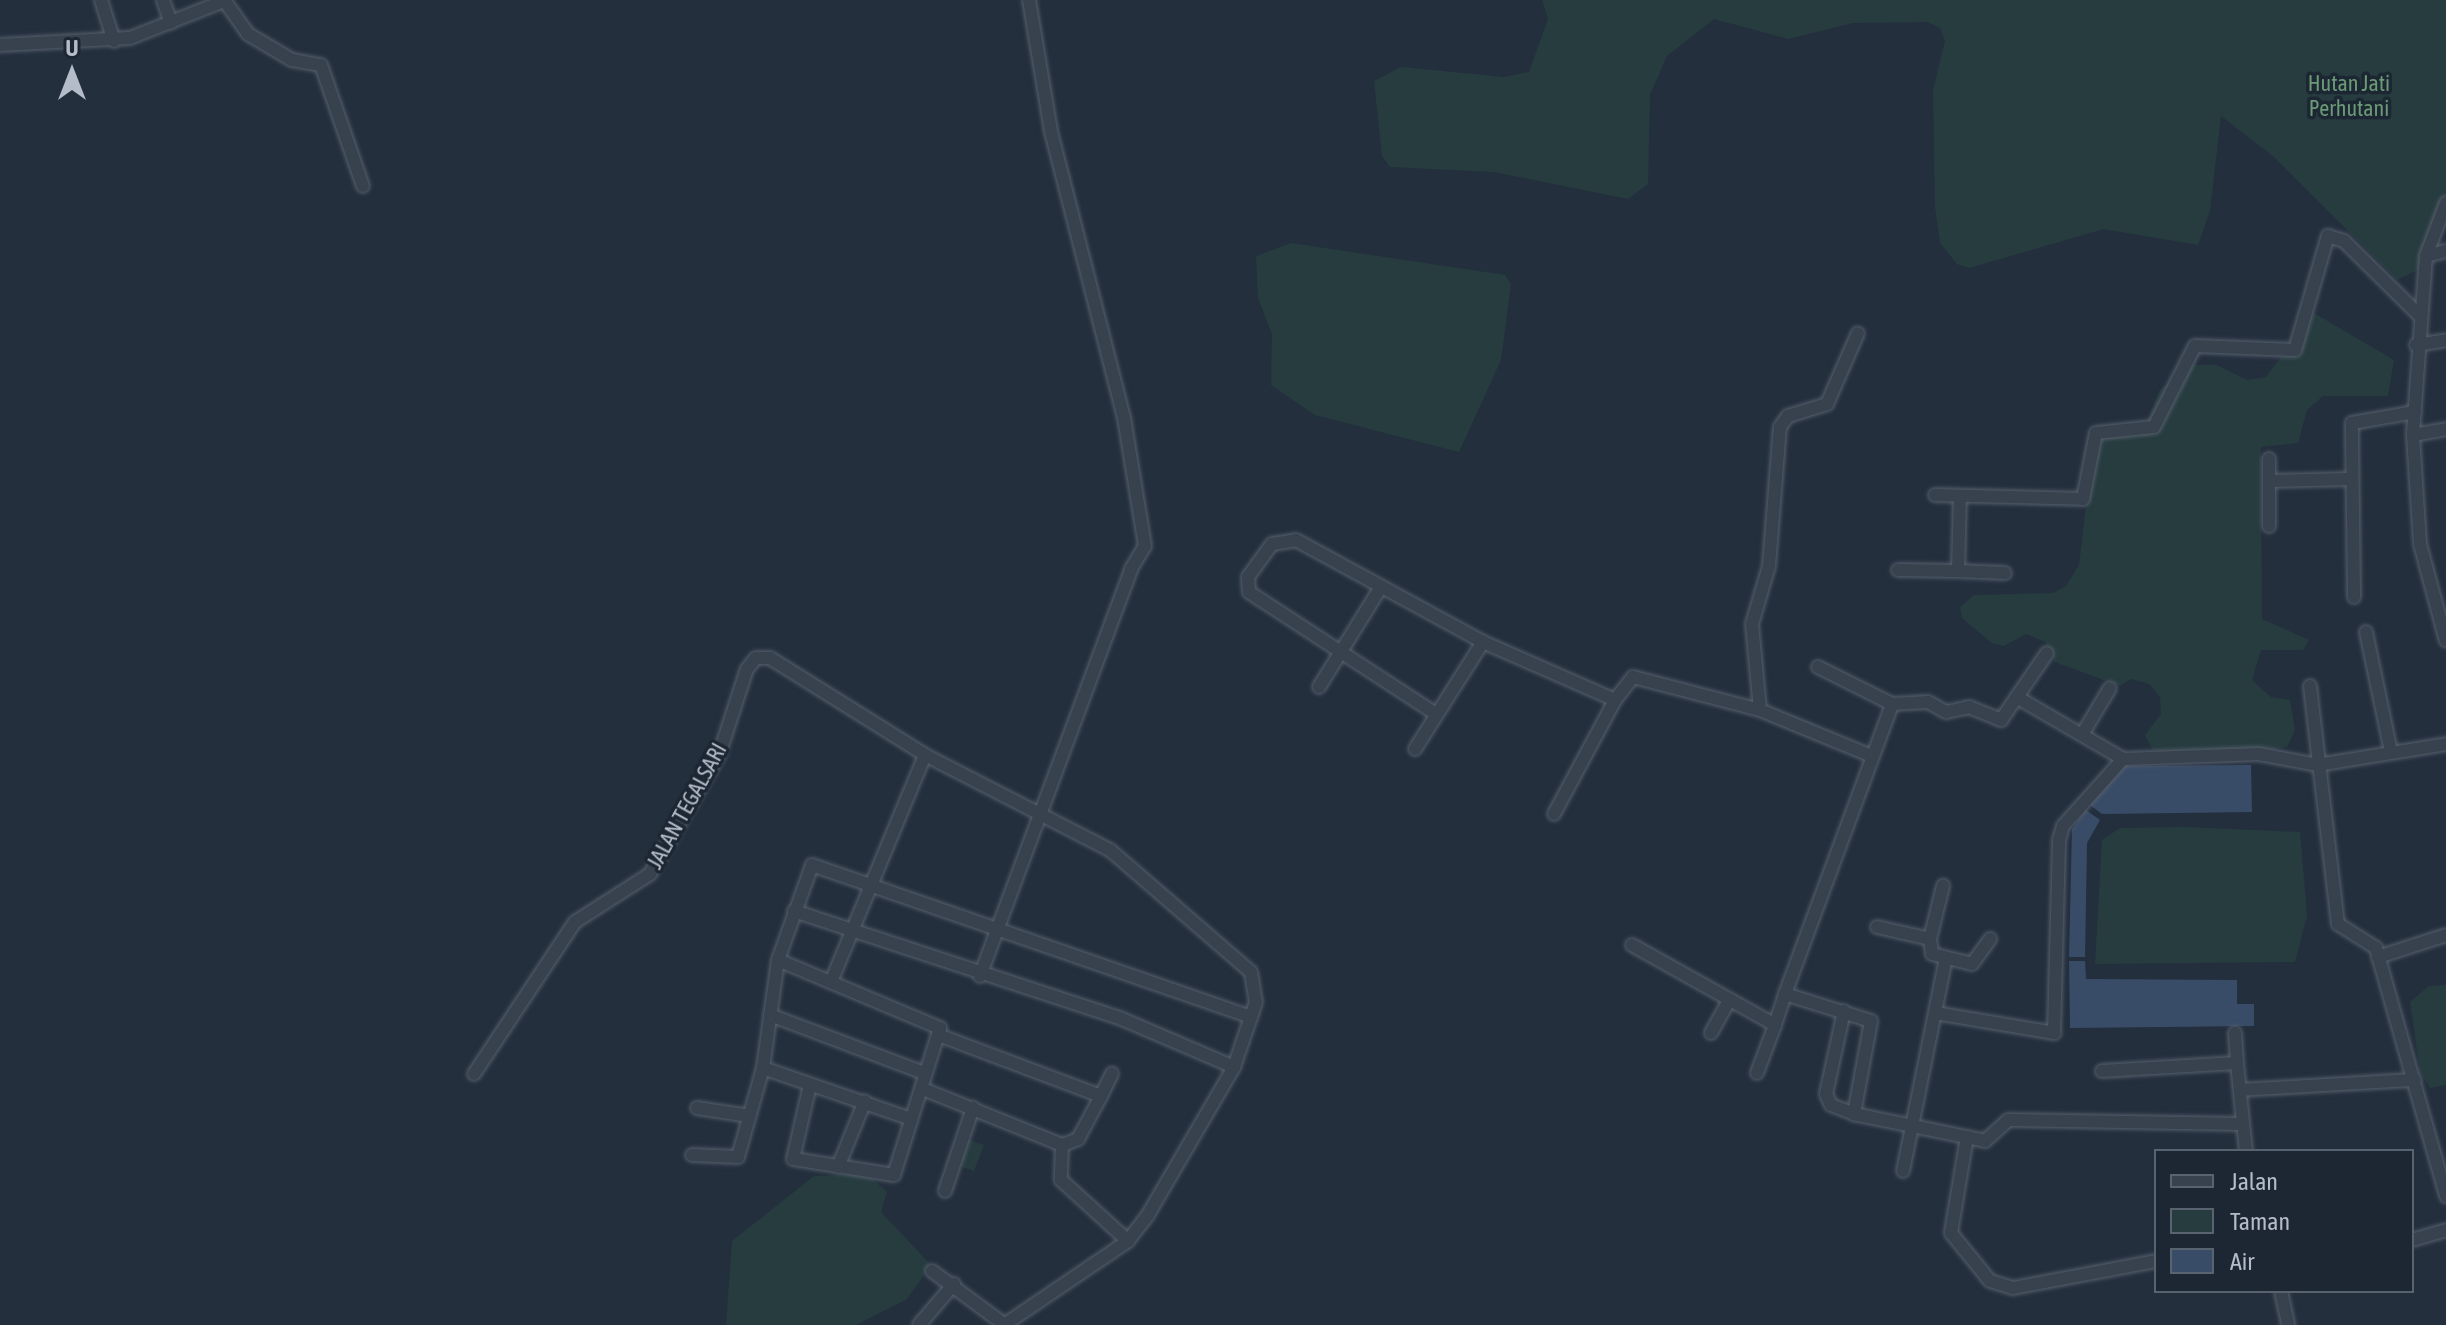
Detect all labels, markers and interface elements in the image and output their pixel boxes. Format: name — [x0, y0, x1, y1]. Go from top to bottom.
north arrow — [32, 32, 112, 112]
text: U — [66, 35, 78, 61]
park label: Hutan Jati Perhutani — [2308, 70, 2390, 122]
street label: JALAN TEGALSARI — [642, 738, 732, 874]
legend — [2154, 1149, 2414, 1293]
text: Jalan — [2230, 1168, 2278, 1195]
text: Taman — [2230, 1208, 2290, 1235]
text: Air — [2230, 1248, 2254, 1275]

